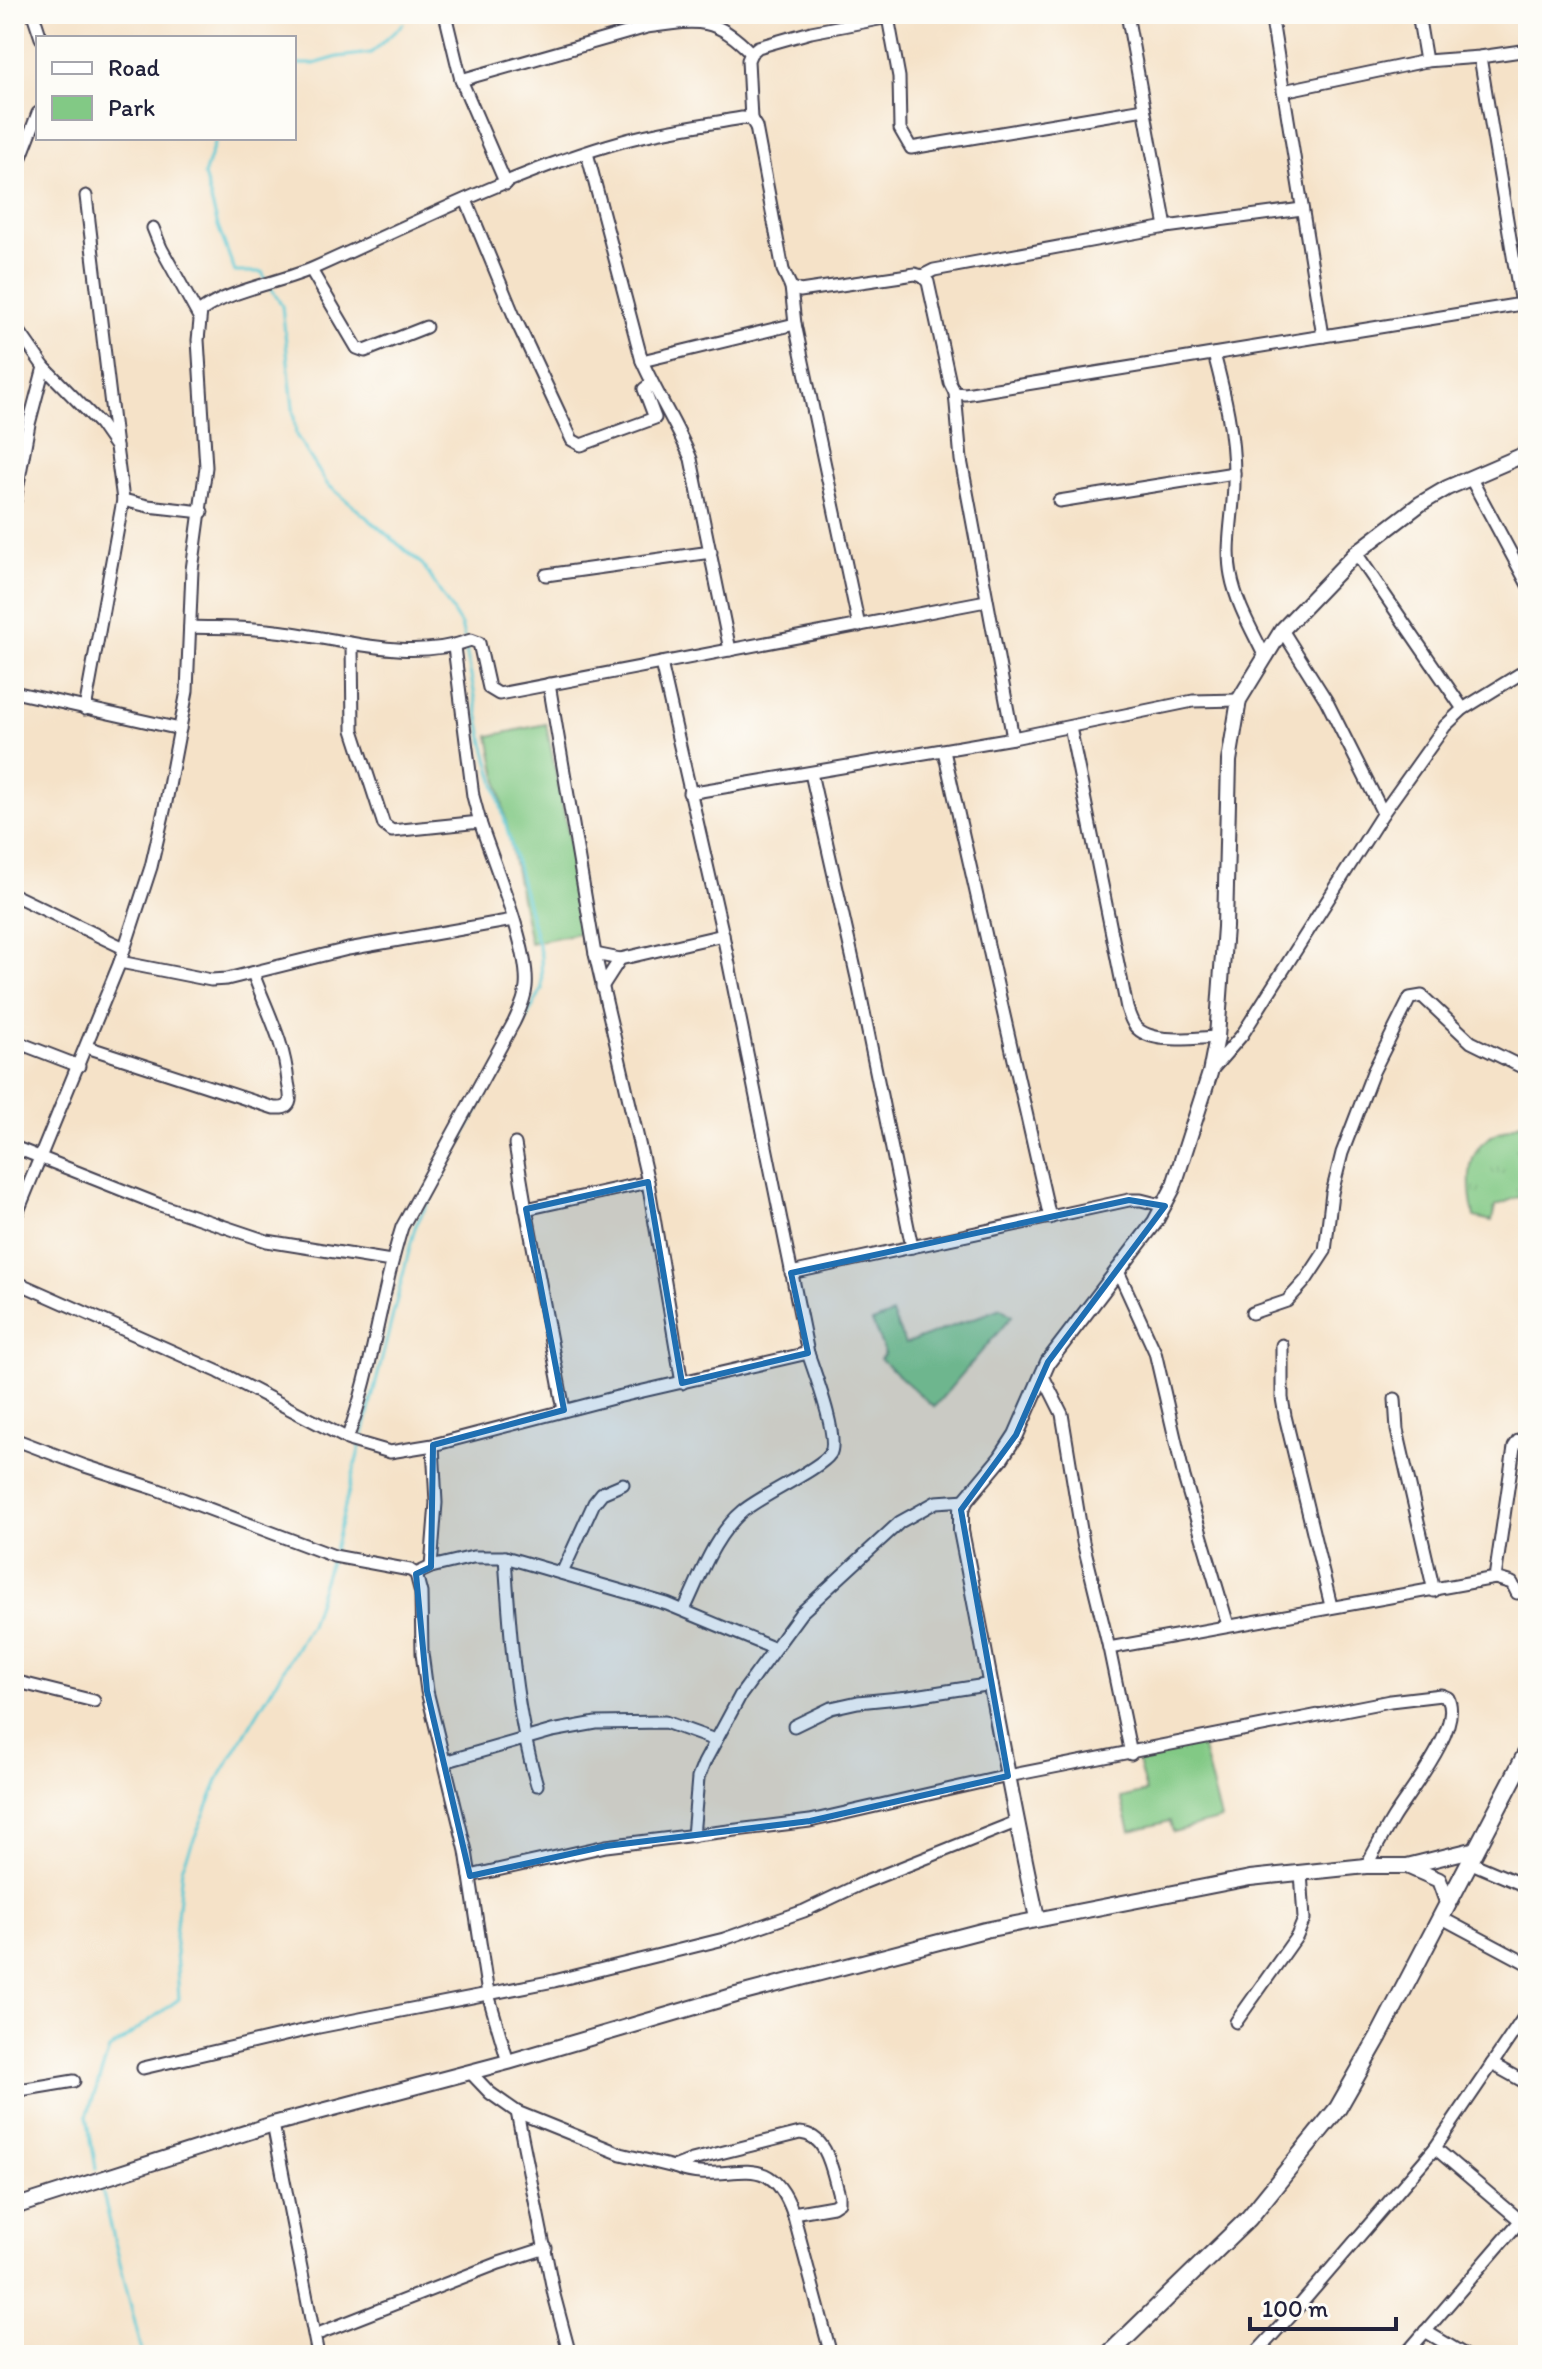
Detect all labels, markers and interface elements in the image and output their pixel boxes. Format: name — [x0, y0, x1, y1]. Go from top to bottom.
legend — [36, 36, 296, 140]
text: Road — [108, 53, 160, 82]
text: Park — [108, 93, 155, 122]
scale bar — [1250, 2281, 1396, 2331]
text: 100 m — [1262, 2294, 1328, 2323]

